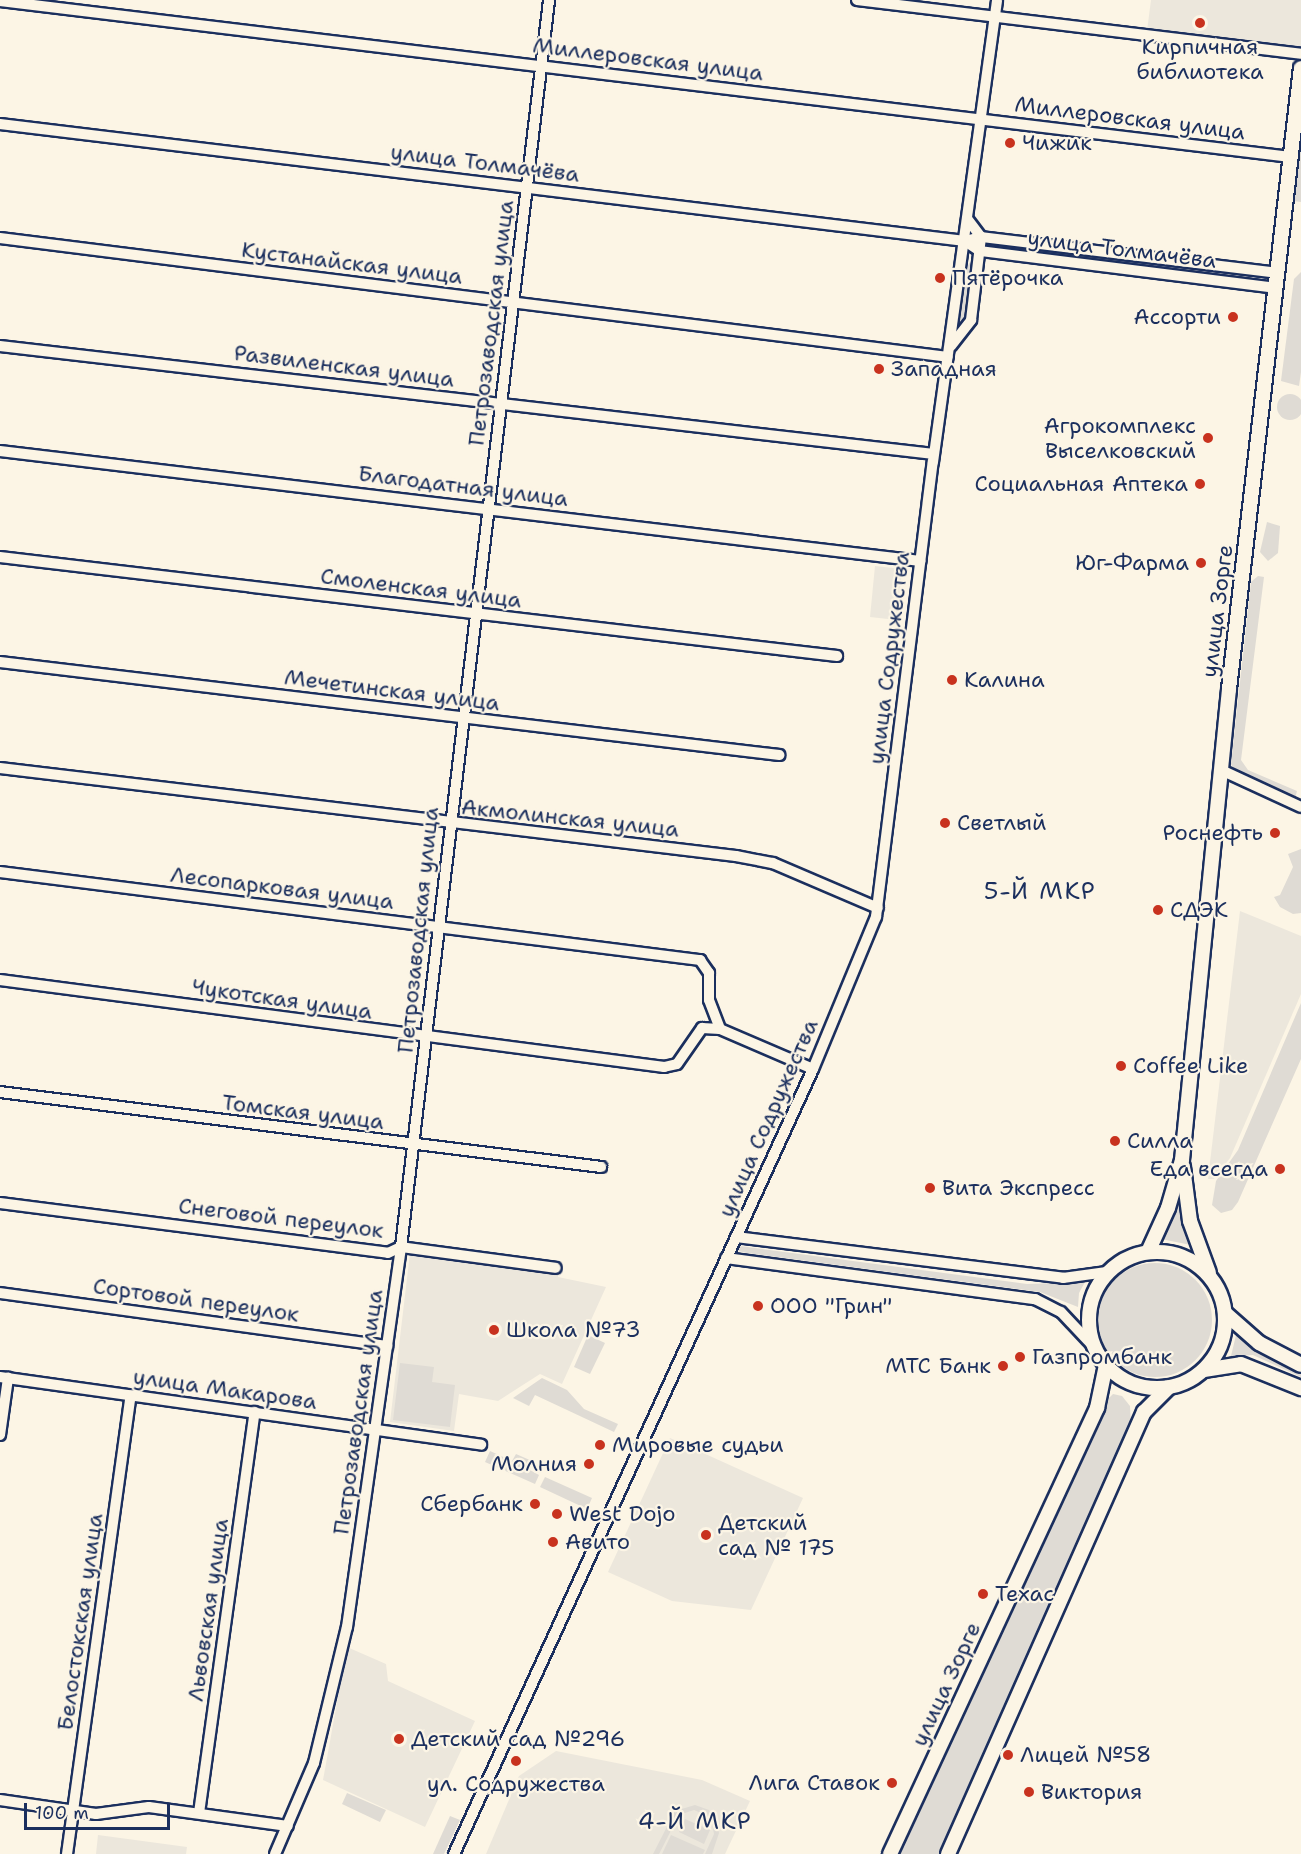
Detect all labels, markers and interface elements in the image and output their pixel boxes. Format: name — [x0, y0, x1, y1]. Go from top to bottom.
marker: Кирпичная библиотека — [1193, 16, 1207, 30]
street label: Миллеровская улица — [531, 32, 765, 86]
place label: Кирпичная библиотека — [1136, 33, 1264, 84]
street label: Миллеровская улица — [1013, 91, 1247, 145]
place label: Чижик — [1022, 130, 1092, 156]
marker: Чижик — [1003, 136, 1017, 150]
street label: улица Толмачёва — [389, 138, 581, 188]
street label: Петрозаводская улица — [463, 199, 519, 447]
street label: улица Толмачёва — [1026, 224, 1218, 274]
street label: Кустанайская улица — [240, 236, 464, 290]
place label: Пятёрочка — [952, 265, 1063, 291]
marker: Пятёрочка — [933, 271, 947, 285]
place label: Ассорти — [1134, 304, 1221, 330]
marker: Ассорти — [1226, 310, 1240, 324]
street label: Развиленская улица — [232, 339, 456, 393]
place label: Западная — [891, 356, 997, 382]
marker: Западная — [872, 362, 886, 376]
place label: Агрокомплекс Выселковский — [1044, 412, 1196, 464]
marker: Агрокомплекс Выселковский — [1201, 431, 1215, 445]
street label: Благодатная улица — [357, 460, 569, 512]
place label: Социальная Аптека — [975, 471, 1188, 497]
marker: Социальная Аптека — [1193, 477, 1207, 491]
street label: улица Зорге — [1196, 543, 1238, 679]
street label: улица Содружества — [863, 550, 915, 766]
place label: Юг-Фарма — [1075, 550, 1189, 576]
marker: Юг-Фарма — [1194, 556, 1208, 570]
street label: Смоленская улица — [319, 563, 523, 613]
street label: Мечетинская улица — [283, 664, 501, 716]
place label: Калина — [964, 667, 1045, 693]
marker: Калина — [945, 673, 959, 687]
street label: Акмолинская улица — [460, 793, 680, 843]
street label: Петрозаводская улица — [392, 806, 444, 1054]
place label: Светлый — [957, 810, 1046, 836]
marker: Светлый — [938, 816, 952, 830]
place label: Роснефть — [1162, 820, 1263, 846]
marker: Роснефть — [1268, 826, 1282, 840]
street label: Лесопарковая улица — [169, 861, 395, 915]
district label: 5-Й МКР — [984, 878, 1096, 906]
place label: СДЭК — [1170, 897, 1228, 923]
marker: СДЭК — [1151, 903, 1165, 917]
street label: Чукотская улица — [190, 973, 374, 1025]
street label: улица Содружества — [713, 1015, 823, 1221]
place label: Coffee Like — [1133, 1053, 1249, 1079]
marker: Coffee Like — [1114, 1059, 1128, 1073]
street label: Томская улица — [221, 1089, 385, 1135]
place label: Силла — [1127, 1128, 1193, 1154]
marker: Силла — [1108, 1134, 1122, 1148]
place label: Еда всегда — [1150, 1156, 1268, 1182]
marker: Еда всегда — [1273, 1162, 1287, 1176]
place label: Вита Экспресс — [942, 1175, 1095, 1201]
marker: Вита Экспресс — [923, 1181, 937, 1195]
street label: Снеговой переулок — [177, 1192, 385, 1244]
street label: Сортовой переулок — [91, 1272, 301, 1328]
street label: Петрозаводская улица — [328, 1288, 388, 1536]
place label: ООО "Грин" — [770, 1293, 892, 1319]
marker: ООО "Грин" — [751, 1299, 765, 1313]
place label: Школа №73 — [506, 1317, 641, 1343]
marker: Школа №73 — [487, 1323, 501, 1337]
place label: Газпромбанк — [1032, 1344, 1172, 1370]
marker: Газпромбанк — [1013, 1350, 1027, 1364]
place label: МТС Банк — [885, 1353, 991, 1379]
marker: МТС Банк — [996, 1359, 1010, 1373]
street label: улица Макарова — [132, 1363, 318, 1415]
place label: Мировые судьи — [612, 1432, 784, 1458]
marker: Мировые судьи — [593, 1438, 607, 1452]
place label: Молния — [491, 1451, 577, 1477]
marker: Молния — [582, 1457, 596, 1471]
place label: Сбербанк — [420, 1491, 523, 1517]
marker: Сбербанк — [528, 1497, 542, 1511]
place label: West Dojo — [569, 1501, 676, 1527]
marker: West Dojo — [550, 1507, 564, 1521]
place label: Детский сад № 175 — [718, 1509, 835, 1560]
street label: Белостокская улица — [52, 1512, 108, 1732]
street label: Львовская улица — [182, 1517, 234, 1703]
marker: Детский сад № 175 — [699, 1528, 713, 1542]
place label: Авито — [565, 1529, 630, 1555]
marker: Авито — [546, 1535, 560, 1549]
place label: Техас — [995, 1581, 1054, 1607]
marker: Техас — [976, 1587, 990, 1601]
street label: улица Зорге — [906, 1618, 986, 1750]
place label: Детский сад №296 — [411, 1726, 625, 1752]
marker: Детский сад №296 — [392, 1732, 406, 1746]
place label: Лицей №58 — [1020, 1742, 1151, 1768]
marker: Лицей №58 — [1001, 1748, 1015, 1762]
marker: ул. Содружества — [509, 1754, 523, 1768]
place label: Лига Ставок — [749, 1770, 880, 1796]
place label: ул. Содружества — [427, 1771, 605, 1797]
marker: Лига Ставок — [885, 1776, 899, 1790]
place label: Виктория — [1041, 1779, 1142, 1805]
marker: Виктория — [1022, 1785, 1036, 1799]
scale bar — [27, 1791, 172, 1829]
text: 100 m — [35, 1801, 89, 1825]
district label: 4-Й МКР — [638, 1808, 752, 1836]

